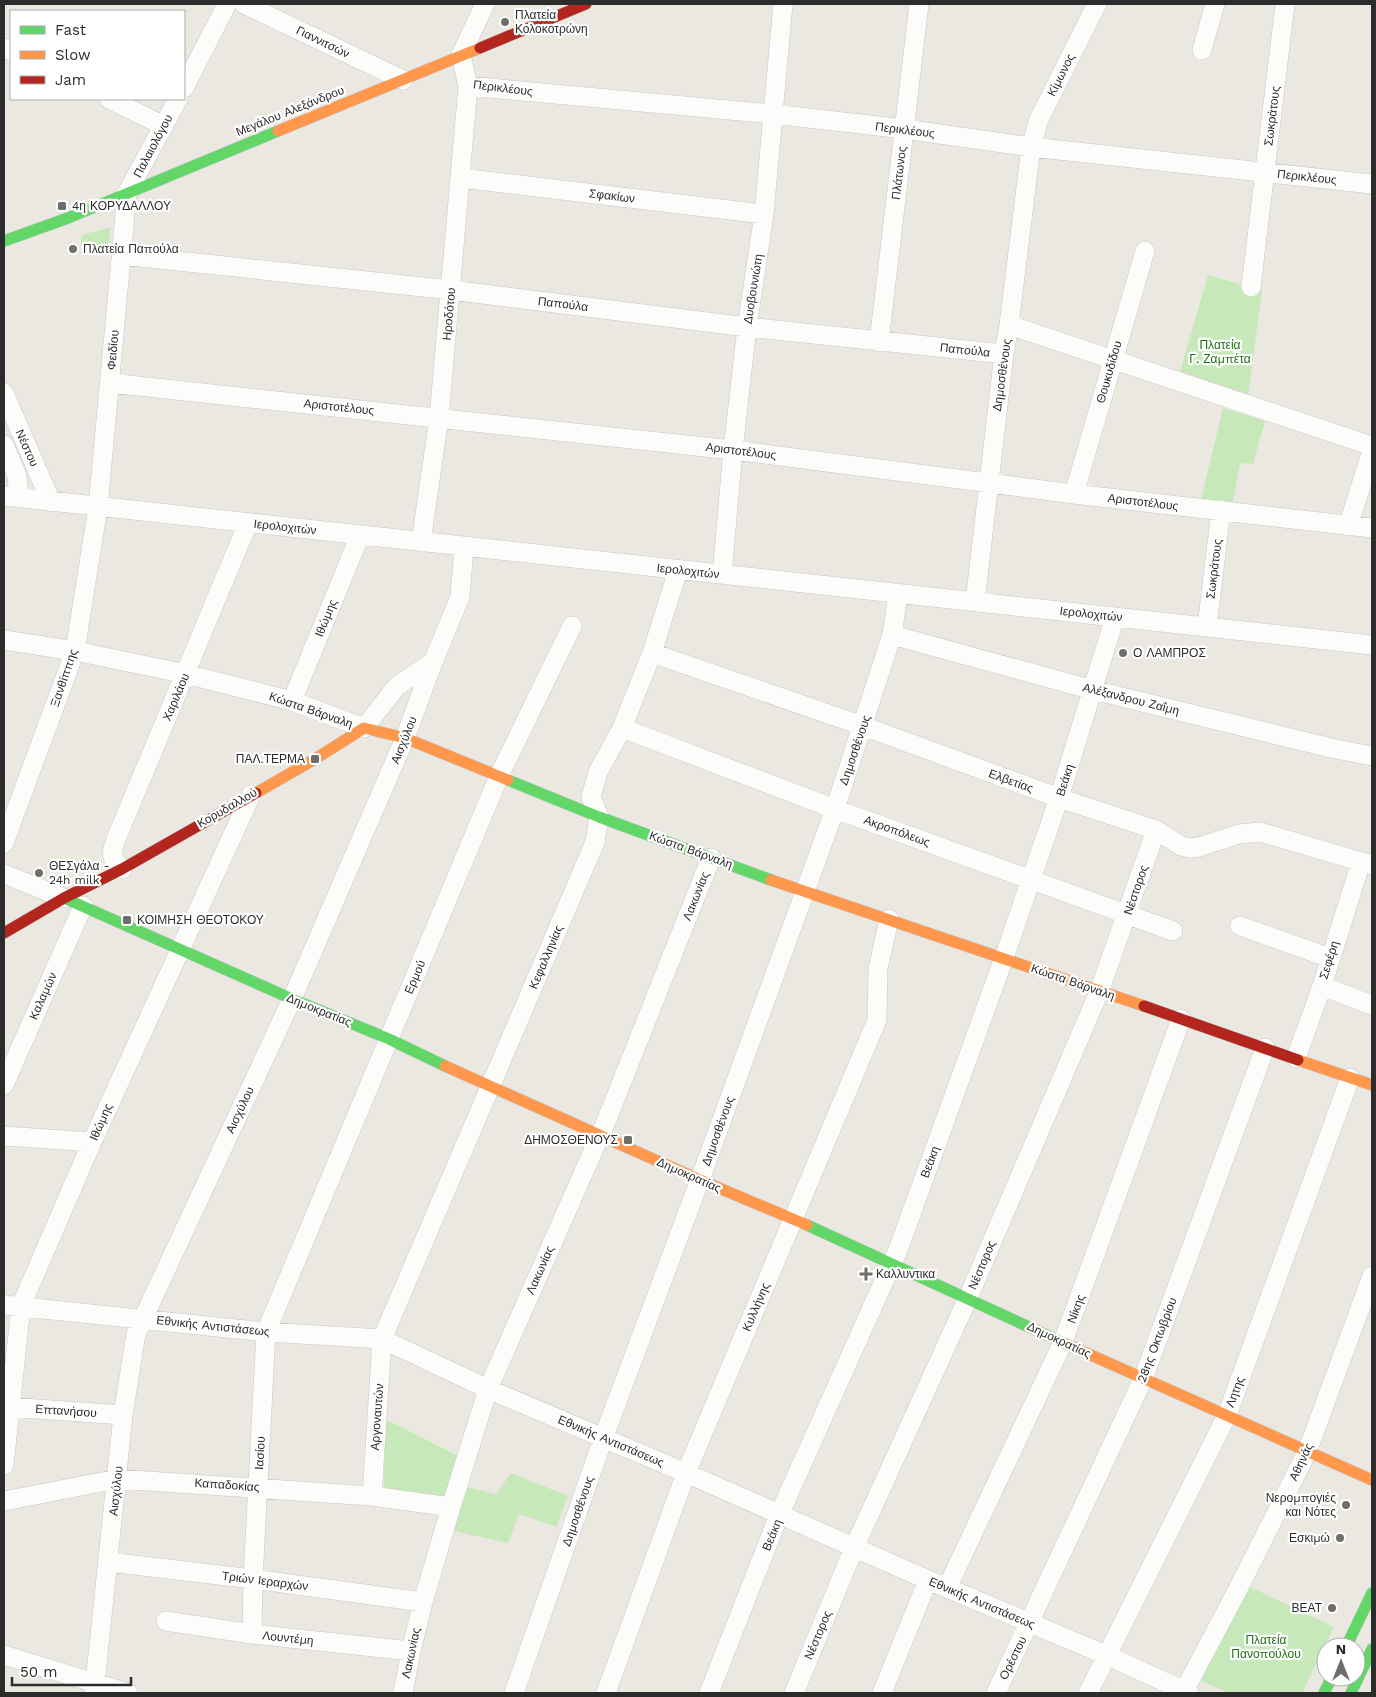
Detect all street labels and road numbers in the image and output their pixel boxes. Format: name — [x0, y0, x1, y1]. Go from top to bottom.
street label: Γιαννιτσών — [294, 23, 352, 61]
street label: Κίμωνος — [1044, 51, 1078, 99]
street label: Περικλέους — [472, 77, 534, 99]
street label: Μεγάλου Αλεξάνδρου — [234, 83, 346, 139]
street label: Σωκράτους — [1261, 85, 1283, 147]
street label: Παλαιολόγου — [131, 112, 175, 180]
street label: Περικλέους — [874, 119, 936, 141]
street label: Πλάτωνος — [889, 145, 909, 201]
street label: Περικλέους — [1276, 167, 1338, 187]
street label: Σφακίων — [588, 186, 636, 206]
street label: Δυοβουνιώτη — [741, 253, 765, 325]
street label: Ηροδότου — [440, 287, 458, 341]
street label: Παπούλα — [537, 294, 589, 314]
street label: Φειδίου — [104, 329, 122, 371]
street label: Δημοσθένους — [990, 338, 1014, 412]
street label: Θουκυδίδου — [1093, 339, 1125, 405]
street label: Παπούλα — [939, 340, 991, 360]
street label: Αριστοτέλους — [303, 396, 375, 418]
street label: Νέστου — [13, 427, 41, 469]
street label: Αριστοτέλους — [705, 440, 777, 462]
street label: Αριστοτέλους — [1107, 491, 1179, 513]
street label: Ιερολοχιτών — [253, 517, 317, 537]
street label: Σωκράτους — [1203, 538, 1225, 600]
street label: Ιερολοχιτών — [656, 561, 720, 581]
street label: Ιθώμης — [312, 597, 340, 639]
street label: Ιερολοχιτών — [1059, 604, 1123, 624]
street label: Ξανθίππης — [48, 647, 80, 709]
street label: Χαριλάου — [160, 671, 192, 723]
street label: Αλέξανδρου Ζαΐμη — [1081, 680, 1181, 718]
street label: Κώστα Βάρναλη — [267, 689, 355, 731]
street label: Δημοσθένους — [836, 713, 874, 787]
street label: Αισχύλου — [388, 714, 420, 766]
street label: Βεάκη — [1053, 762, 1077, 798]
street label: Ελβετίας — [987, 766, 1035, 796]
street label: Κορυδαλλού — [195, 785, 259, 831]
street label: Ακροπόλεως — [862, 813, 932, 849]
street label: Κώστα Βάρναλη — [647, 828, 735, 872]
street label: Νέστορος — [1121, 863, 1151, 917]
street label: Λακωνίας — [680, 869, 712, 923]
street label: Κεφαλληνίας — [526, 923, 566, 991]
street label: Σεφέρη — [1317, 939, 1341, 981]
street label: Ερμού — [402, 958, 428, 996]
street label: Κώστα Βάρναλη — [1029, 961, 1117, 1003]
street label: Καλαμών — [26, 970, 60, 1022]
street label: Δημοκρατίας — [285, 991, 354, 1029]
street label: Αισχύλου — [223, 1084, 257, 1136]
street label: Δημοσθένους — [699, 1094, 737, 1168]
street label: Ιθώμης — [87, 1101, 115, 1143]
street label: Βεάκη — [918, 1144, 942, 1180]
street label: Δημοκρατίας — [655, 1155, 723, 1195]
street label: Νέστορος — [965, 1238, 999, 1292]
street label: Λακωνίας — [523, 1243, 557, 1296]
street label: Κυλλήνης — [739, 1280, 773, 1334]
street label: Νίκης — [1064, 1292, 1088, 1325]
street label: 28ης Οκτωβρίου — [1134, 1296, 1180, 1384]
street label: Εθνικής Αντιστάσεως — [156, 1313, 271, 1339]
street label: Δημοκρατίας — [1025, 1319, 1093, 1361]
street label: Λητης — [1223, 1374, 1247, 1409]
street label: Αργοναυτών — [368, 1383, 386, 1451]
street label: Επτανήσου — [35, 1402, 97, 1420]
street label: Εθνικής Αντιστάσεως — [556, 1412, 666, 1470]
street label: Ιασίου — [252, 1436, 268, 1470]
street label: Αθηνάς — [1286, 1441, 1316, 1483]
street label: Αισχύλου — [106, 1465, 126, 1517]
street label: Δημοσθένους — [559, 1474, 597, 1548]
street label: Καπαδοκίας — [194, 1476, 260, 1494]
street label: Βεάκη — [759, 1517, 785, 1553]
street label: Τριών Ιεραρχών — [221, 1569, 309, 1593]
street label: Εθνικής Αντιστάσεως — [927, 1574, 1037, 1632]
street label: Νέστορος — [801, 1608, 835, 1662]
street label: Λακωνίας — [399, 1626, 423, 1680]
street label: Λουντέμη — [262, 1628, 314, 1648]
street label: Ορέστου — [996, 1634, 1030, 1682]

